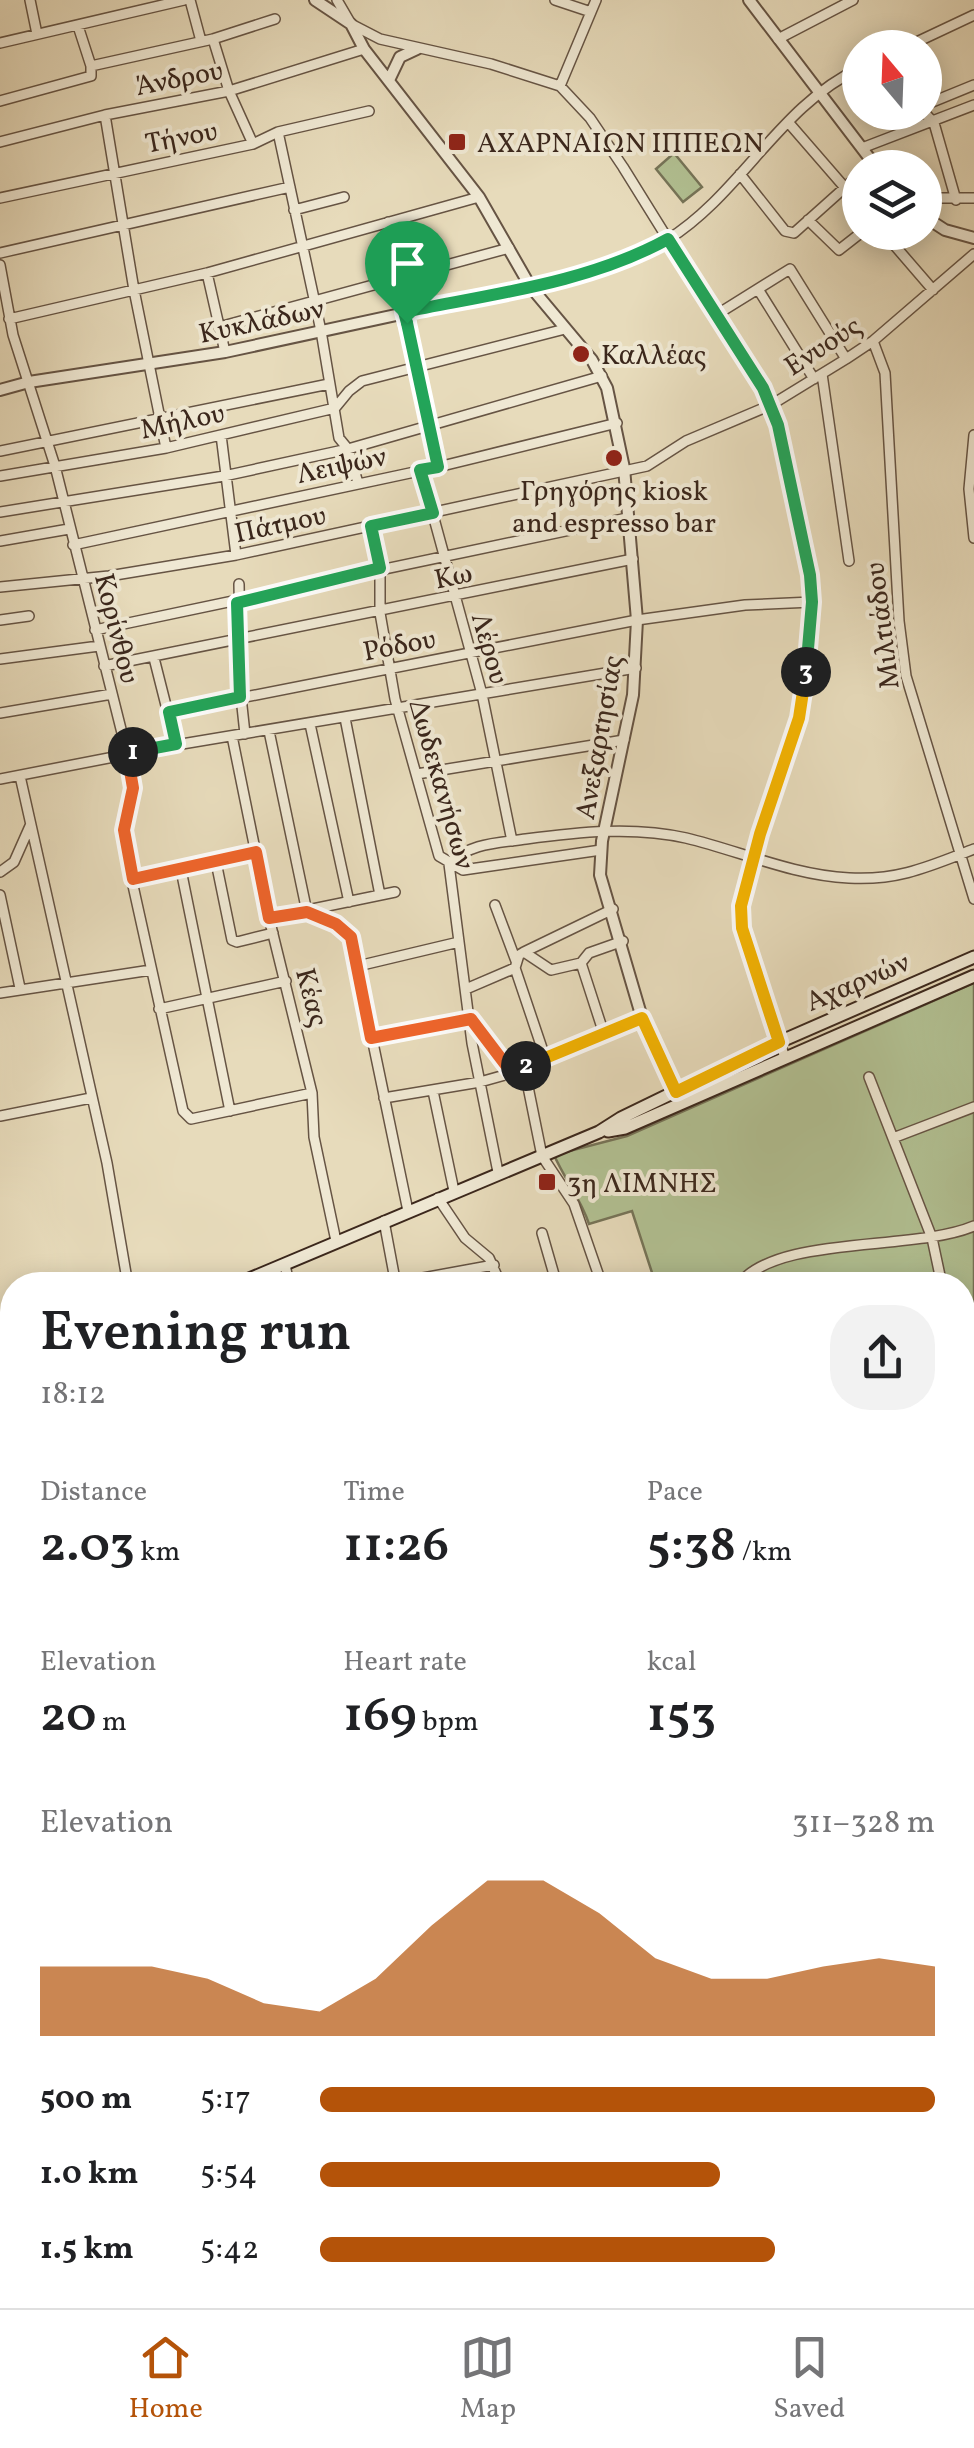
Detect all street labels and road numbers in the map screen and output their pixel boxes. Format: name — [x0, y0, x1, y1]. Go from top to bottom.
street label: Άνδρου — [132, 52, 226, 107]
street label: Τήνου — [142, 112, 221, 165]
street label: Κυκλάδων — [195, 290, 328, 355]
street label: Ενυούς — [777, 308, 870, 387]
street label: Μήλου — [137, 395, 228, 450]
street label: Λειψών — [293, 438, 390, 495]
street label: Πάτμου — [231, 497, 330, 554]
street label: Κω — [431, 554, 476, 600]
street label: Μιλτιάδου — [856, 560, 911, 691]
street label: Κορίνθου — [83, 569, 148, 688]
street label: Λέρου — [460, 608, 517, 689]
street label: Ρόδου — [360, 620, 439, 673]
street label: Ανεξαρτησίας — [567, 652, 634, 823]
street label: Δωδεκανήσων — [398, 695, 484, 874]
street label: Αχαρνών — [800, 944, 916, 1023]
street label: Κέας — [284, 964, 337, 1031]

